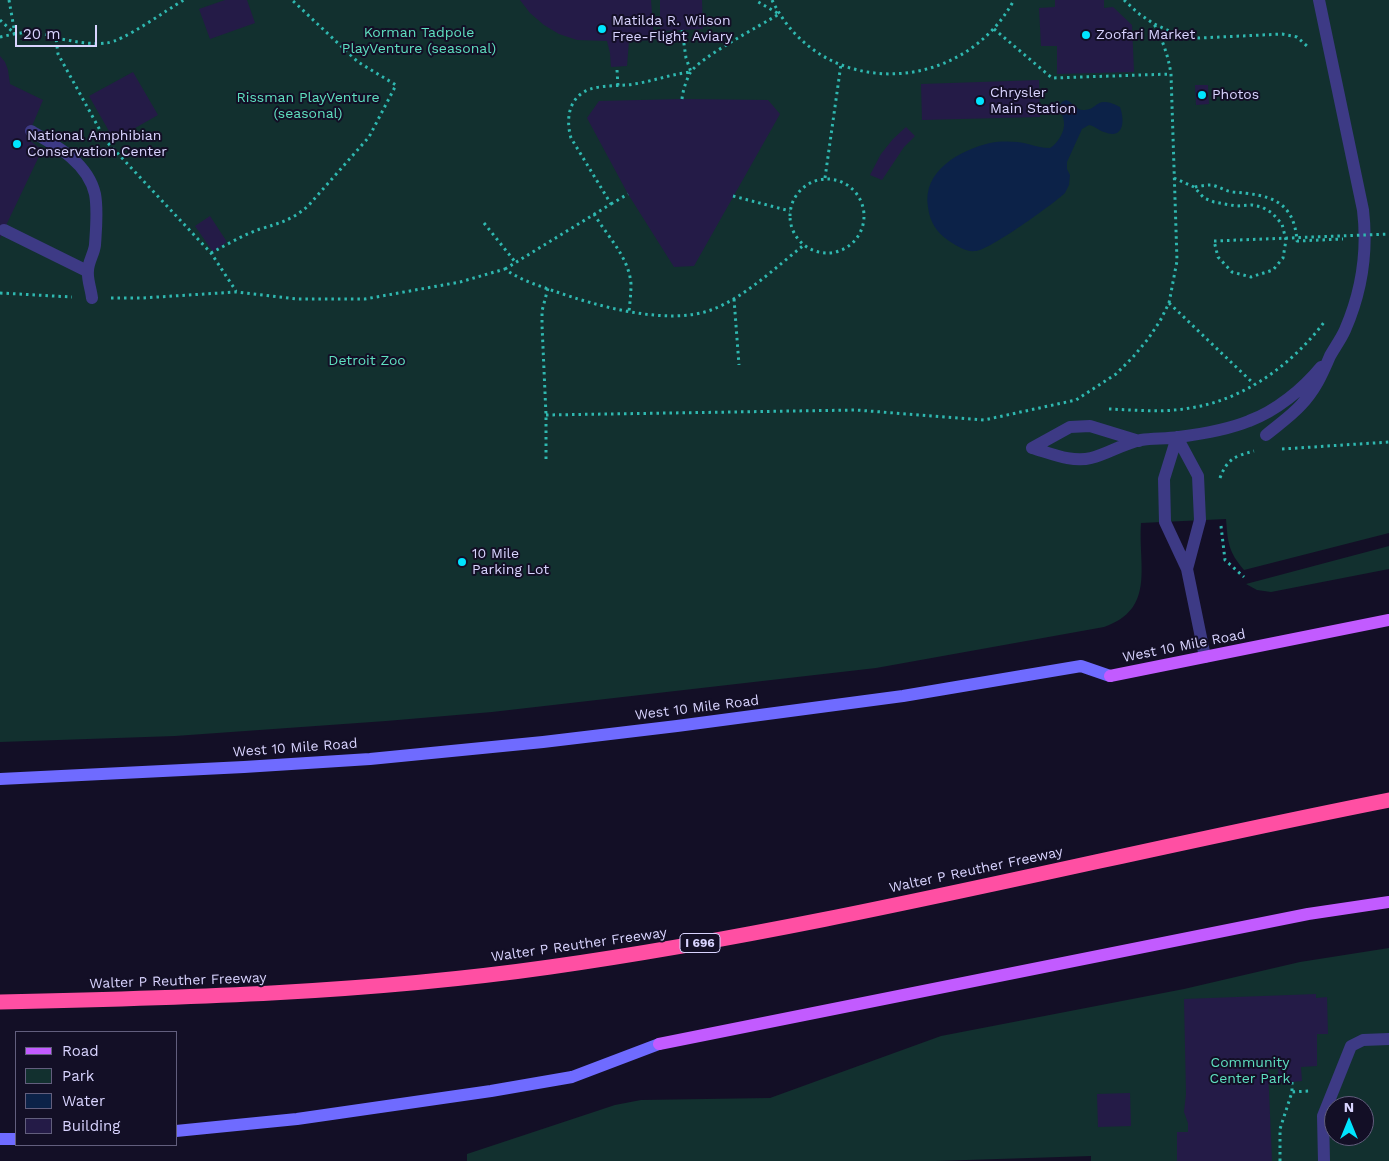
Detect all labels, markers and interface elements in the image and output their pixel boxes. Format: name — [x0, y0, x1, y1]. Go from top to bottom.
place label: Matilda R. Wilson Free-Flight Aviary — [612, 13, 733, 46]
scale bar — [18, 15, 100, 47]
marker: Matilda R. Wilson Free-Flight Aviary — [596, 23, 608, 35]
text: 20 m — [23, 25, 61, 43]
park label: Korman Tadpole PlayVenture (seasonal) — [342, 25, 496, 58]
place label: Zoofari Market — [1096, 27, 1195, 43]
marker: Zoofari Market — [1080, 29, 1092, 41]
place label: Chrysler Main Station — [990, 85, 1076, 118]
place label: Photos — [1212, 87, 1259, 103]
marker: Photos — [1196, 89, 1208, 101]
park label: Rissman PlayVenture (seasonal) — [237, 90, 379, 122]
marker: Chrysler Main Station — [974, 95, 986, 107]
place label: National Amphibian Conservation Center — [27, 128, 167, 160]
marker: National Amphibian Conservation Center — [11, 138, 23, 150]
park label: Detroit Zoo — [328, 353, 406, 369]
place label: 10 Mile Parking Lot — [472, 546, 549, 578]
marker: 10 Mile Parking Lot — [456, 556, 468, 568]
street label: West 10 Mile Road — [1121, 626, 1247, 666]
street label: West 10 Mile Road — [634, 692, 760, 724]
street label: West 10 Mile Road — [232, 735, 358, 761]
street label: Walter P Reuther Freeway — [888, 843, 1064, 897]
street label: Walter P Reuther Freeway — [490, 924, 668, 966]
road number: I 696 — [680, 934, 720, 952]
street label: Walter P Reuther Freeway — [89, 970, 267, 992]
legend — [15, 1031, 178, 1146]
text: Road — [62, 1042, 99, 1060]
park label: Community Center Park — [1210, 1055, 1290, 1088]
text: Park — [62, 1067, 94, 1085]
text: Water — [62, 1092, 105, 1110]
north arrow — [1324, 1096, 1374, 1146]
text: N — [1344, 1099, 1354, 1115]
text: Building — [62, 1117, 120, 1135]

